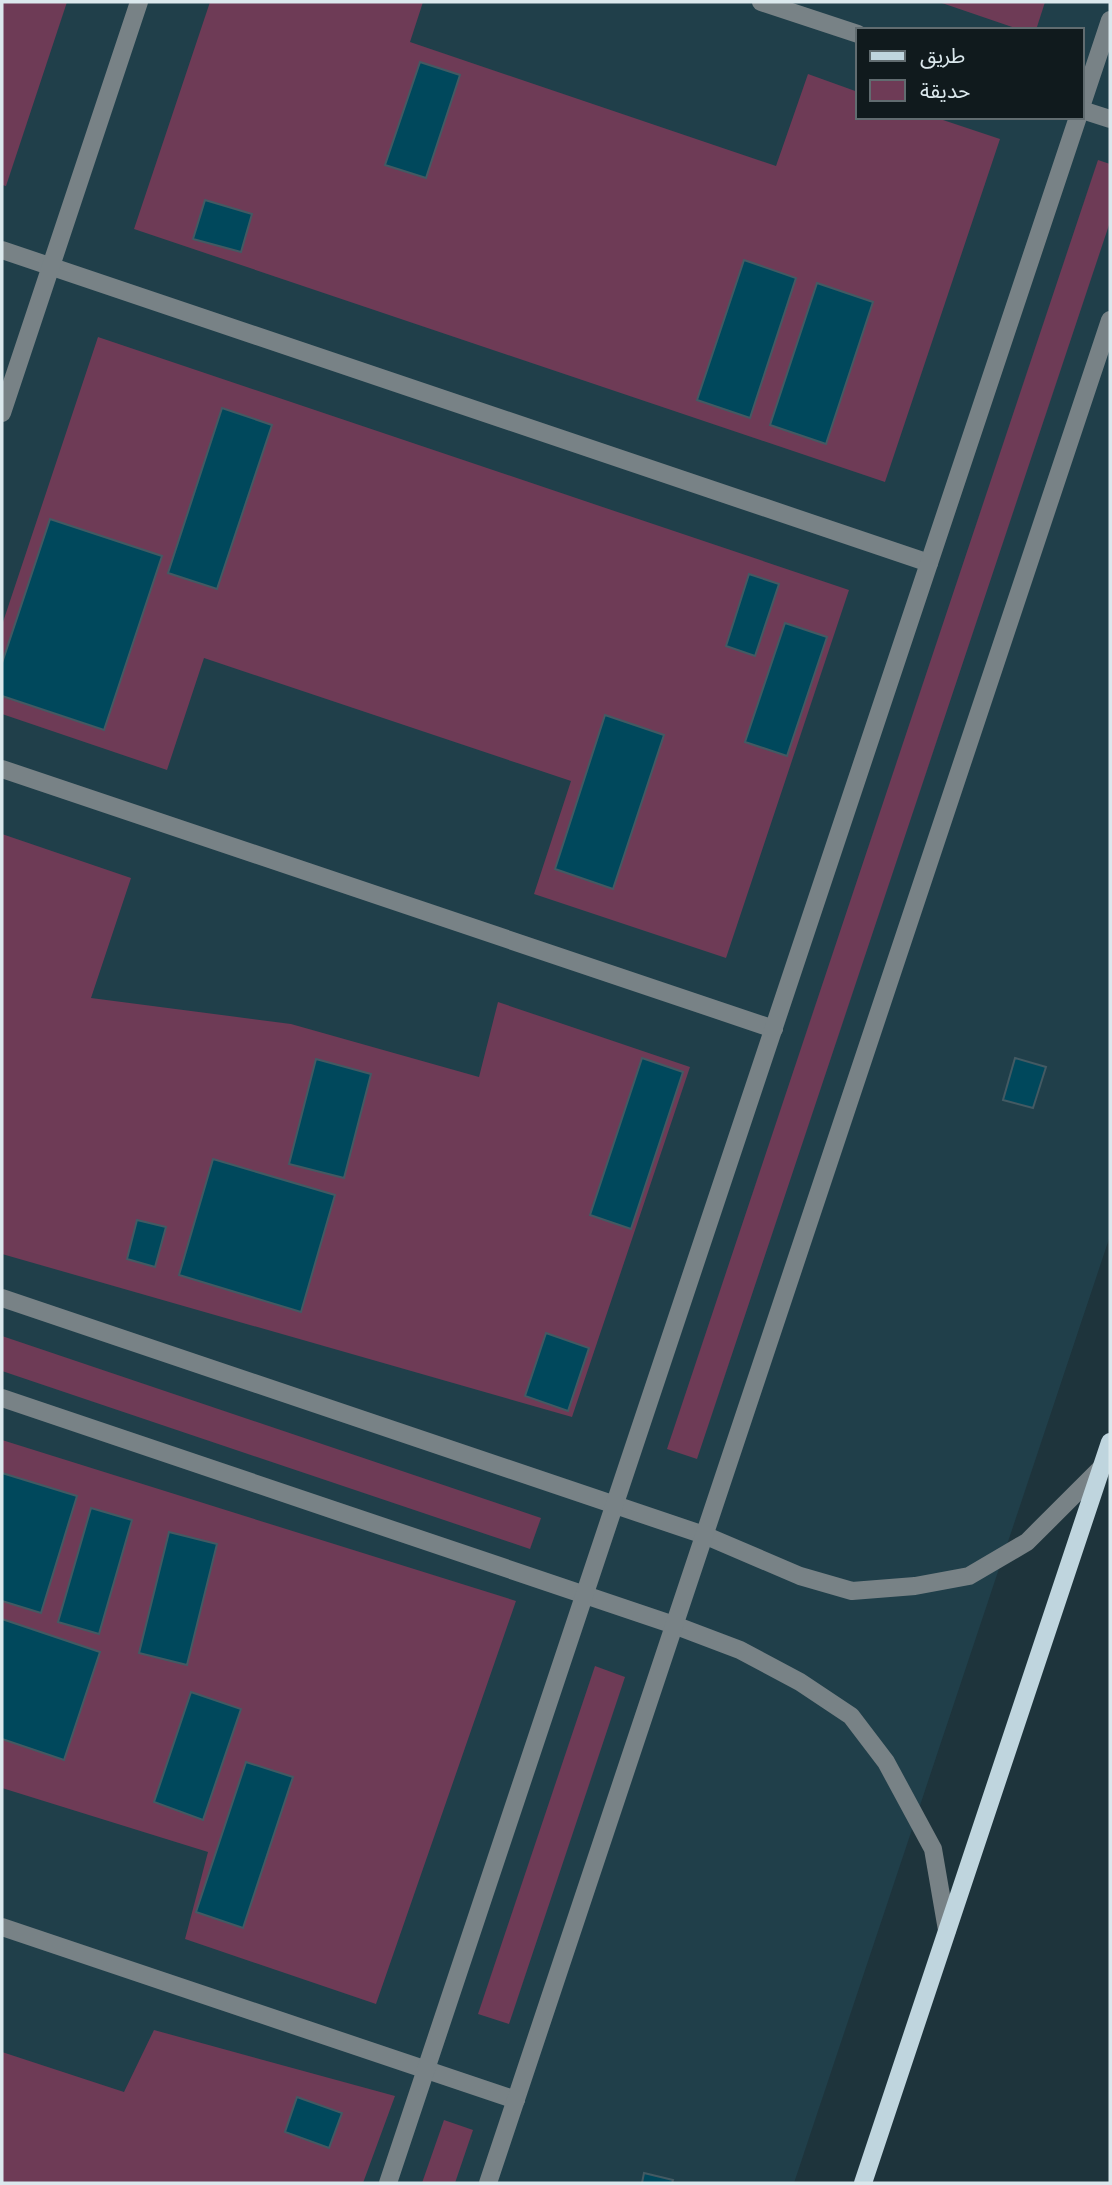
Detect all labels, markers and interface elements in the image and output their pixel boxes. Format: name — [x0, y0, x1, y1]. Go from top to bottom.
legend — [856, 28, 1084, 119]
text: طريق — [920, 42, 965, 69]
text: حديقة — [920, 77, 970, 104]

